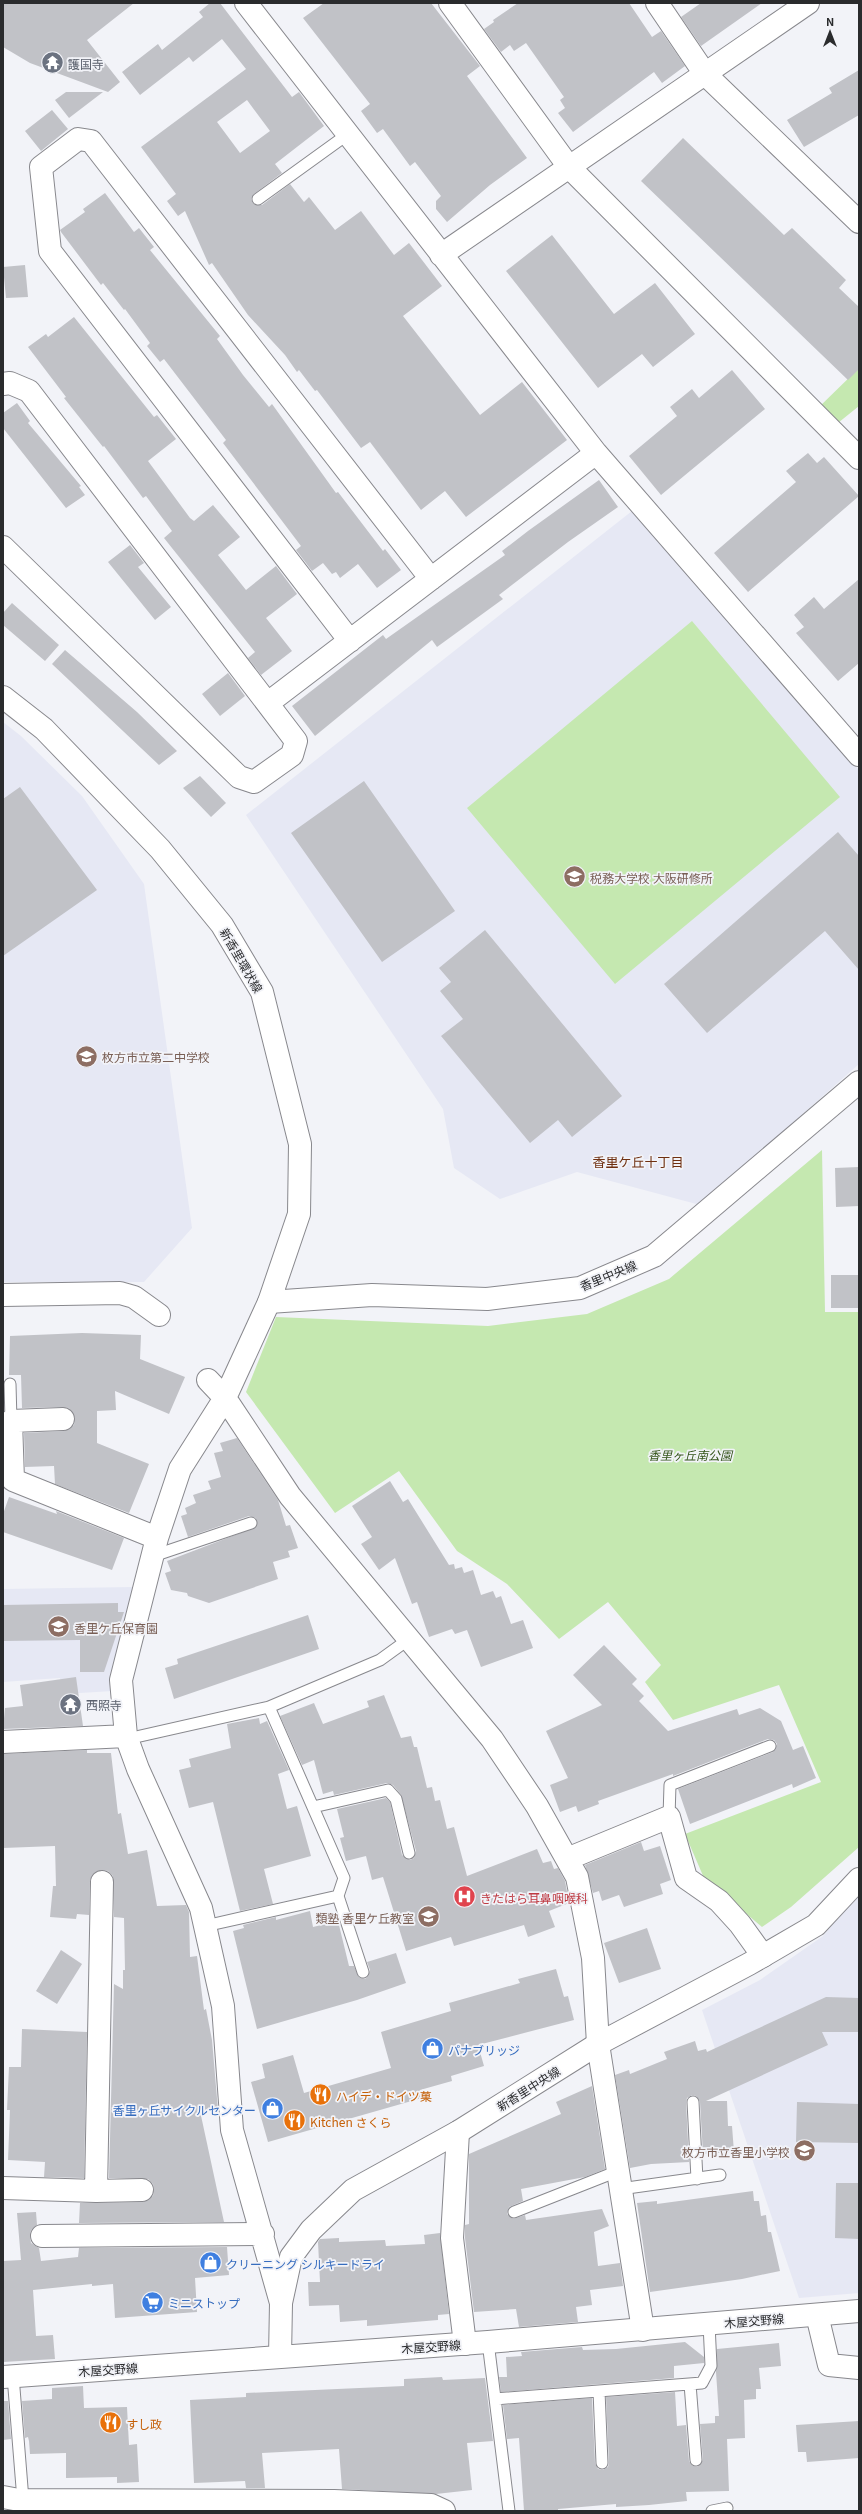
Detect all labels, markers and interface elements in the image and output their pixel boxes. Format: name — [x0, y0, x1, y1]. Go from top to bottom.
north arrow — [810, 12, 850, 52]
text: N — [826, 13, 834, 29]
temple icon: 護国寺 — [40, 50, 66, 76]
place label: 護国寺 — [68, 55, 104, 72]
school or university icon: 税務大学校 大阪研修所 — [561, 864, 587, 890]
place label: 税務大学校 大阪研修所 — [590, 869, 713, 886]
street label: 新香里環状線 — [217, 925, 267, 995]
school or university icon: 枚方市立第二中学校 — [73, 1043, 99, 1069]
place label: 枚方市立第二中学校 — [102, 1048, 210, 1065]
district label: 香里ケ丘十丁目 — [592, 1152, 684, 1171]
street label: 香里中央線 — [577, 1256, 639, 1294]
park label: 香里ヶ丘南公園 — [648, 1446, 734, 1463]
school or university icon: 香里ケ丘保育園 — [46, 1614, 72, 1640]
place label: 香里ケ丘保育園 — [74, 1619, 158, 1636]
temple icon: 西照寺 — [58, 1691, 84, 1717]
place label: 西照寺 — [86, 1696, 122, 1713]
hospital icon: きたはら耳鼻咽喉科 — [452, 1884, 478, 1910]
place label: きたはら耳鼻咽喉科 — [480, 1889, 588, 1906]
school or university icon: 類塾 香里ケ丘教室 — [416, 1904, 442, 1930]
place label: 類塾 香里ケ丘教室 — [315, 1909, 414, 1926]
shop icon: パナブリッジ — [419, 2036, 445, 2062]
place label: パナブリッジ — [448, 2041, 520, 2058]
street label: 新香里中央線 — [493, 2062, 563, 2114]
restaurant icon: ハイデ・ドイツ菓 — [308, 2082, 334, 2108]
place label: ハイデ・ドイツ菓 — [336, 2087, 432, 2104]
shop icon: 香里ヶ丘サイクルセンター — [259, 2096, 285, 2122]
place label: 香里ヶ丘サイクルセンター — [113, 2101, 256, 2118]
restaurant icon: Kitchen さくら — [282, 2108, 308, 2134]
place label: Kitchen さくら — [310, 2113, 391, 2130]
school or university icon: 枚方市立香里小学校 — [792, 2138, 818, 2164]
place label: 枚方市立香里小学校 — [682, 2143, 790, 2160]
shop icon: クリーニング シルキードライ — [198, 2250, 224, 2276]
place label: クリーニング シルキードライ — [226, 2255, 385, 2272]
supermarket icon: ミニストップ — [139, 2289, 165, 2315]
place label: ミニストップ — [168, 2294, 240, 2311]
street label: 木屋交野線 — [723, 2309, 785, 2331]
street label: 木屋交野線 — [400, 2335, 462, 2357]
street label: 木屋交野線 — [77, 2358, 139, 2380]
restaurant icon: すし政 — [97, 2410, 123, 2436]
place label: すし政 — [126, 2415, 162, 2432]

